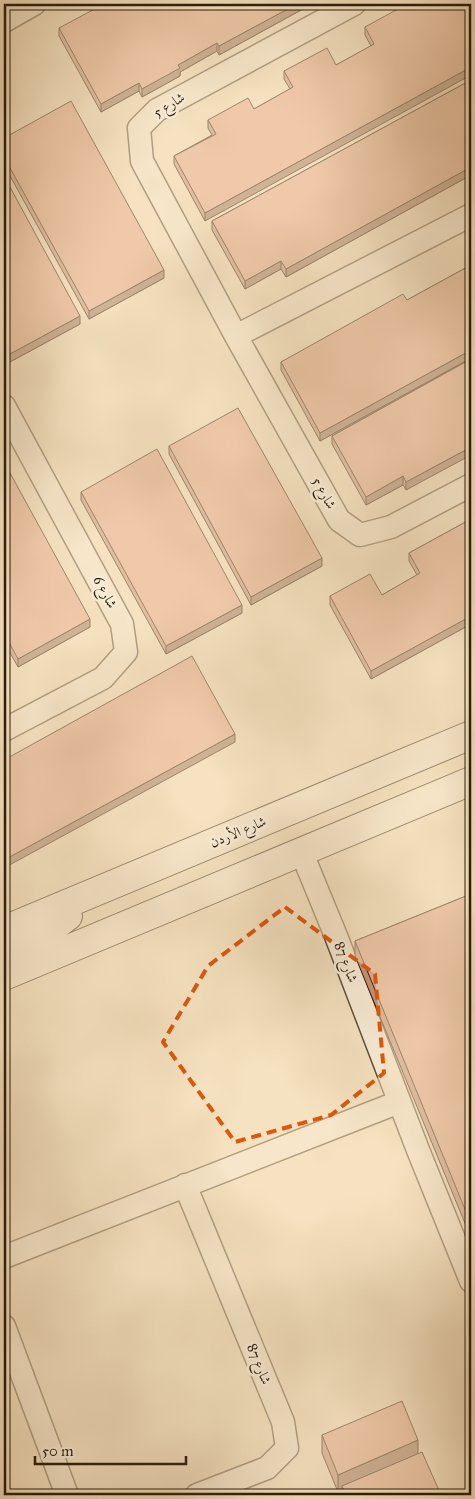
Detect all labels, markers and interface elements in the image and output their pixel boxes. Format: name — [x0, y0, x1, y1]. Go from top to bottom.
street label: شارع 5 — [150, 89, 189, 124]
street label: شارع 5 — [306, 474, 340, 513]
street label: شارع 6 — [87, 573, 121, 613]
street label: شارع الأردن — [207, 811, 270, 854]
street label: شارع 87 — [328, 939, 362, 986]
street label: شارع 87 — [240, 1341, 275, 1388]
scale bar — [35, 1434, 186, 1466]
text: 50 m — [42, 1442, 74, 1460]

